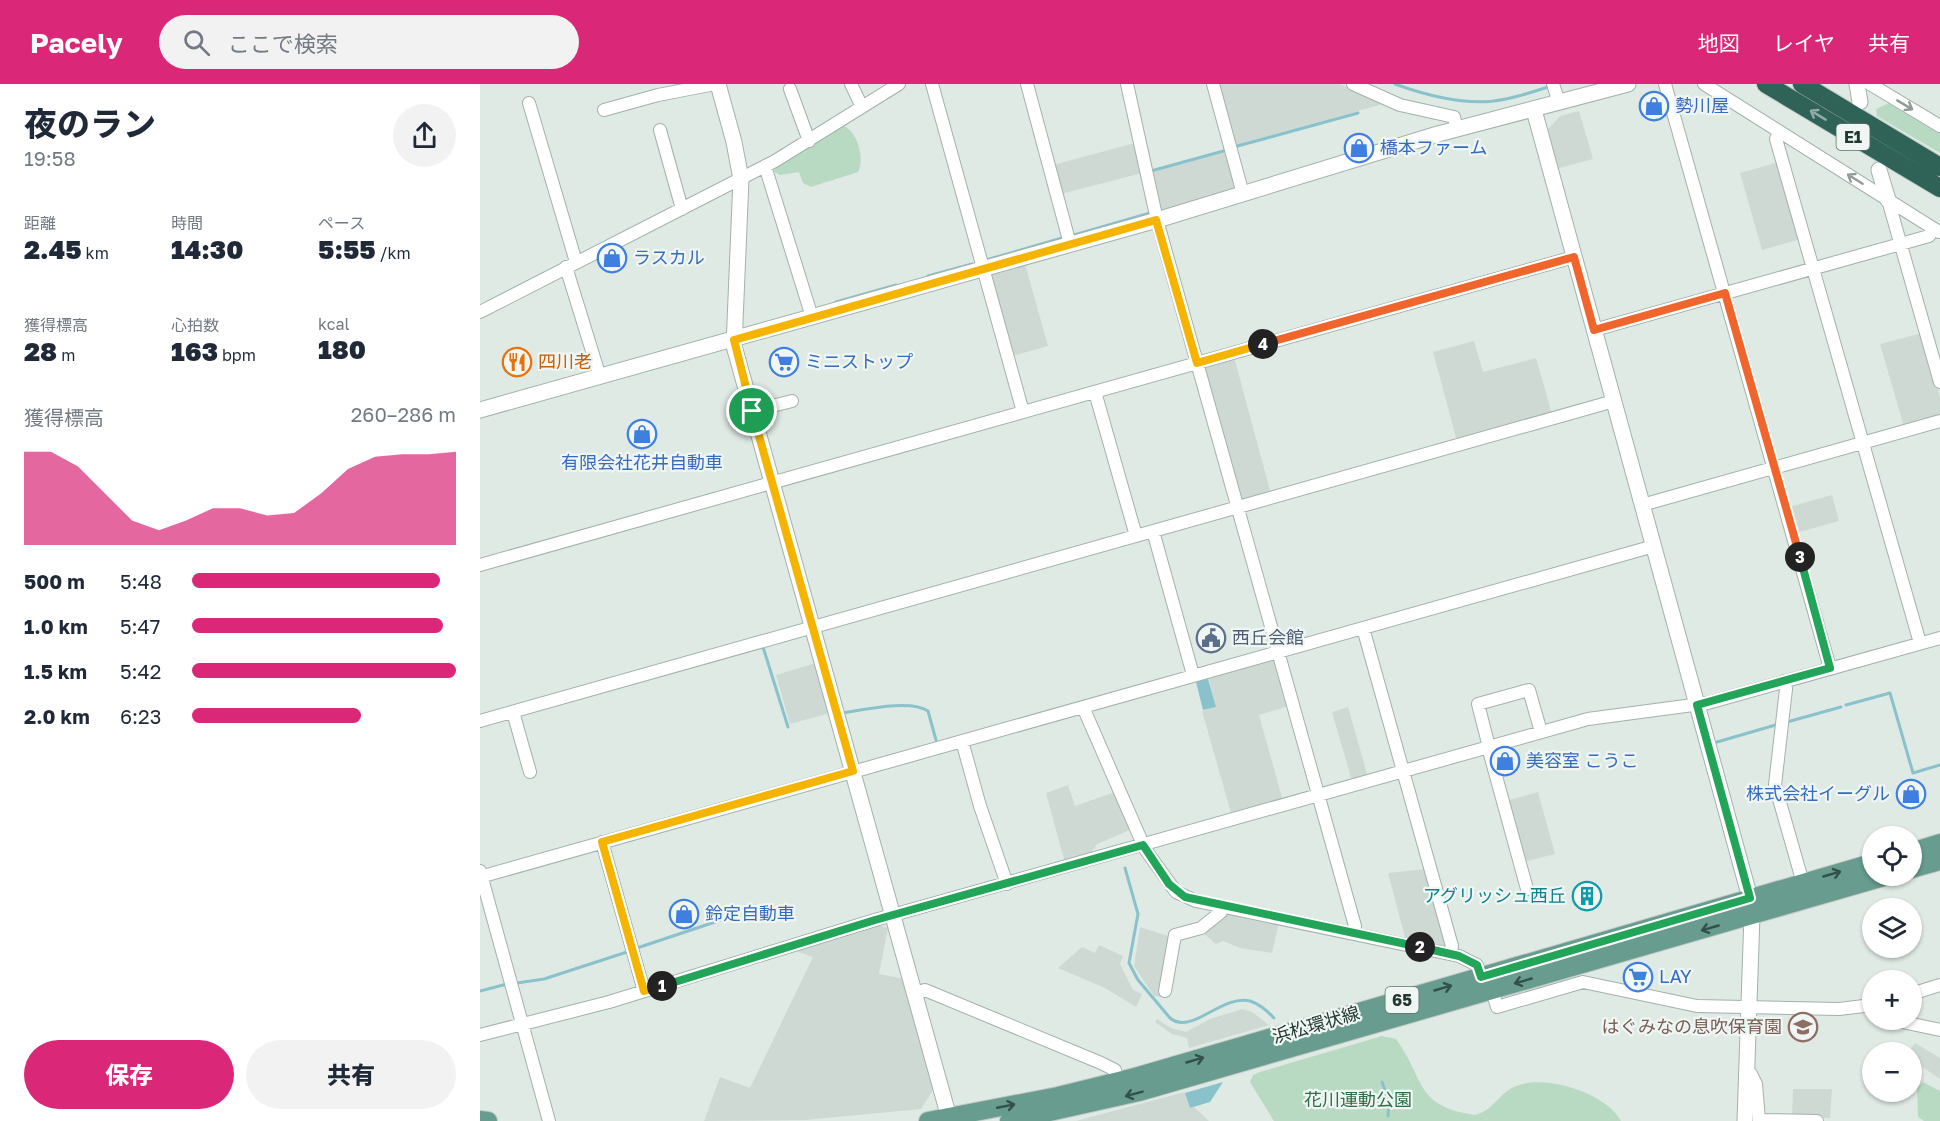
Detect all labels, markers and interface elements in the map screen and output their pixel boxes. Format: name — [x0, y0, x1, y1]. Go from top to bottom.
search box — [159, 15, 579, 69]
text: Pacely — [30, 26, 123, 59]
icon: search — [180, 26, 213, 59]
text: ここで検索 — [228, 30, 338, 57]
text: 地図 — [1698, 30, 1740, 56]
text: レイヤ — [1773, 30, 1835, 56]
text: 共有 — [1868, 30, 1910, 56]
shop icon: 勢川屋 — [1638, 90, 1670, 122]
place label: 勢川屋 — [1675, 94, 1729, 116]
one-way arrow — [1896, 100, 1913, 112]
text: 夜のラン — [24, 104, 156, 143]
button: share — [393, 104, 456, 167]
one-way arrow — [1810, 109, 1827, 121]
road number: E1 — [1836, 124, 1870, 150]
shop icon: 橋本ファーム — [1343, 132, 1375, 164]
place label: 橋本ファーム — [1380, 136, 1487, 158]
text: 19:58 — [24, 146, 76, 170]
one-way arrow — [1847, 173, 1864, 185]
text: 距離 — [24, 213, 56, 233]
text: 時間 — [171, 213, 203, 233]
text: ペース — [318, 213, 365, 233]
text: 2.45 — [24, 234, 82, 265]
text: 14:30 — [171, 234, 243, 265]
text: 5:55 — [318, 234, 376, 265]
shop icon: ラスカル — [596, 242, 628, 274]
text: km — [82, 243, 109, 263]
text: /km — [376, 243, 411, 263]
place label: ラスカル — [633, 246, 705, 268]
text: kcal — [318, 314, 350, 334]
text: 獲得標高 — [24, 315, 88, 335]
text: 心拍数 — [171, 315, 219, 335]
pin: 4 — [1248, 329, 1278, 359]
text: 180 — [318, 334, 366, 365]
text: 4 — [1258, 334, 1268, 354]
text: 28 — [24, 336, 57, 367]
text: 163 — [171, 336, 218, 367]
text: m — [57, 345, 75, 365]
text: bpm — [218, 345, 256, 365]
restaurant icon: 四川老 — [501, 346, 533, 378]
supermarket icon: ミニストップ — [768, 346, 800, 378]
place label: 四川老 — [538, 350, 592, 372]
place label: ミニストップ — [805, 350, 913, 372]
pin — [726, 385, 777, 436]
icon: arrive — [735, 394, 768, 427]
text: 260–286 m — [351, 402, 456, 426]
text: 獲得標高 — [24, 405, 104, 429]
shop icon: 有限会社花井自動車 — [626, 418, 658, 450]
place label: 有限会社花井自動車 — [561, 451, 723, 473]
pin: 3 — [1785, 542, 1815, 572]
text: 3 — [1795, 547, 1805, 567]
text: 500 m — [24, 569, 85, 593]
text: 5:48 — [120, 569, 162, 593]
text: 1.0 km — [24, 614, 88, 638]
text: 5:47 — [120, 614, 160, 638]
public building icon: 西丘会館 — [1195, 622, 1227, 654]
place label: 西丘会館 — [1232, 626, 1304, 648]
text: 1.5 km — [24, 659, 87, 683]
text: 5:42 — [120, 659, 161, 683]
text: 2.0 km — [24, 704, 90, 728]
text: 6:23 — [120, 704, 161, 728]
shop icon: 美容室 こうこ — [1489, 745, 1521, 777]
place label: 美容室 こうこ — [1526, 749, 1639, 771]
shop icon: 株式会社イーグル — [1895, 778, 1927, 810]
place label: 株式会社イーグル — [1746, 782, 1890, 804]
map controls — [1862, 826, 1922, 1102]
button: locate — [1862, 826, 1922, 886]
one-way arrow — [1822, 868, 1841, 880]
building icon: アグリッシュ西丘 — [1571, 880, 1603, 912]
place label: アグリッシュ西丘 — [1423, 884, 1566, 906]
shop icon: 鈴定自動車 — [668, 898, 700, 930]
button: layers — [1862, 898, 1922, 958]
place label: 鈴定自動車 — [705, 902, 795, 924]
one-way arrow — [1701, 923, 1720, 934]
pin: 2 — [1405, 932, 1435, 962]
text: 2 — [1415, 937, 1425, 957]
supermarket icon: LAY — [1622, 961, 1654, 993]
place label: LAY — [1659, 965, 1692, 987]
button: + — [1862, 970, 1922, 1030]
pin: 1 — [647, 971, 677, 1001]
text: 1 — [658, 976, 666, 996]
one-way arrow — [1514, 976, 1533, 987]
one-way arrow — [1433, 982, 1452, 993]
road number: 65 — [1386, 987, 1418, 1013]
street label: 浜松環状線 — [1269, 1001, 1362, 1047]
school or university icon: はぐみなの息吹保育園 — [1787, 1011, 1819, 1043]
place label: はぐみなの息吹保育園 — [1601, 1015, 1782, 1037]
button: 保存 — [24, 1040, 234, 1109]
button: 共有 — [246, 1040, 456, 1109]
button: − — [1862, 1042, 1922, 1102]
one-way arrow — [1185, 1054, 1204, 1065]
one-way arrow — [1125, 1088, 1144, 1100]
park label: 花川運動公園 — [1304, 1088, 1412, 1110]
one-way arrow — [996, 1100, 1015, 1111]

